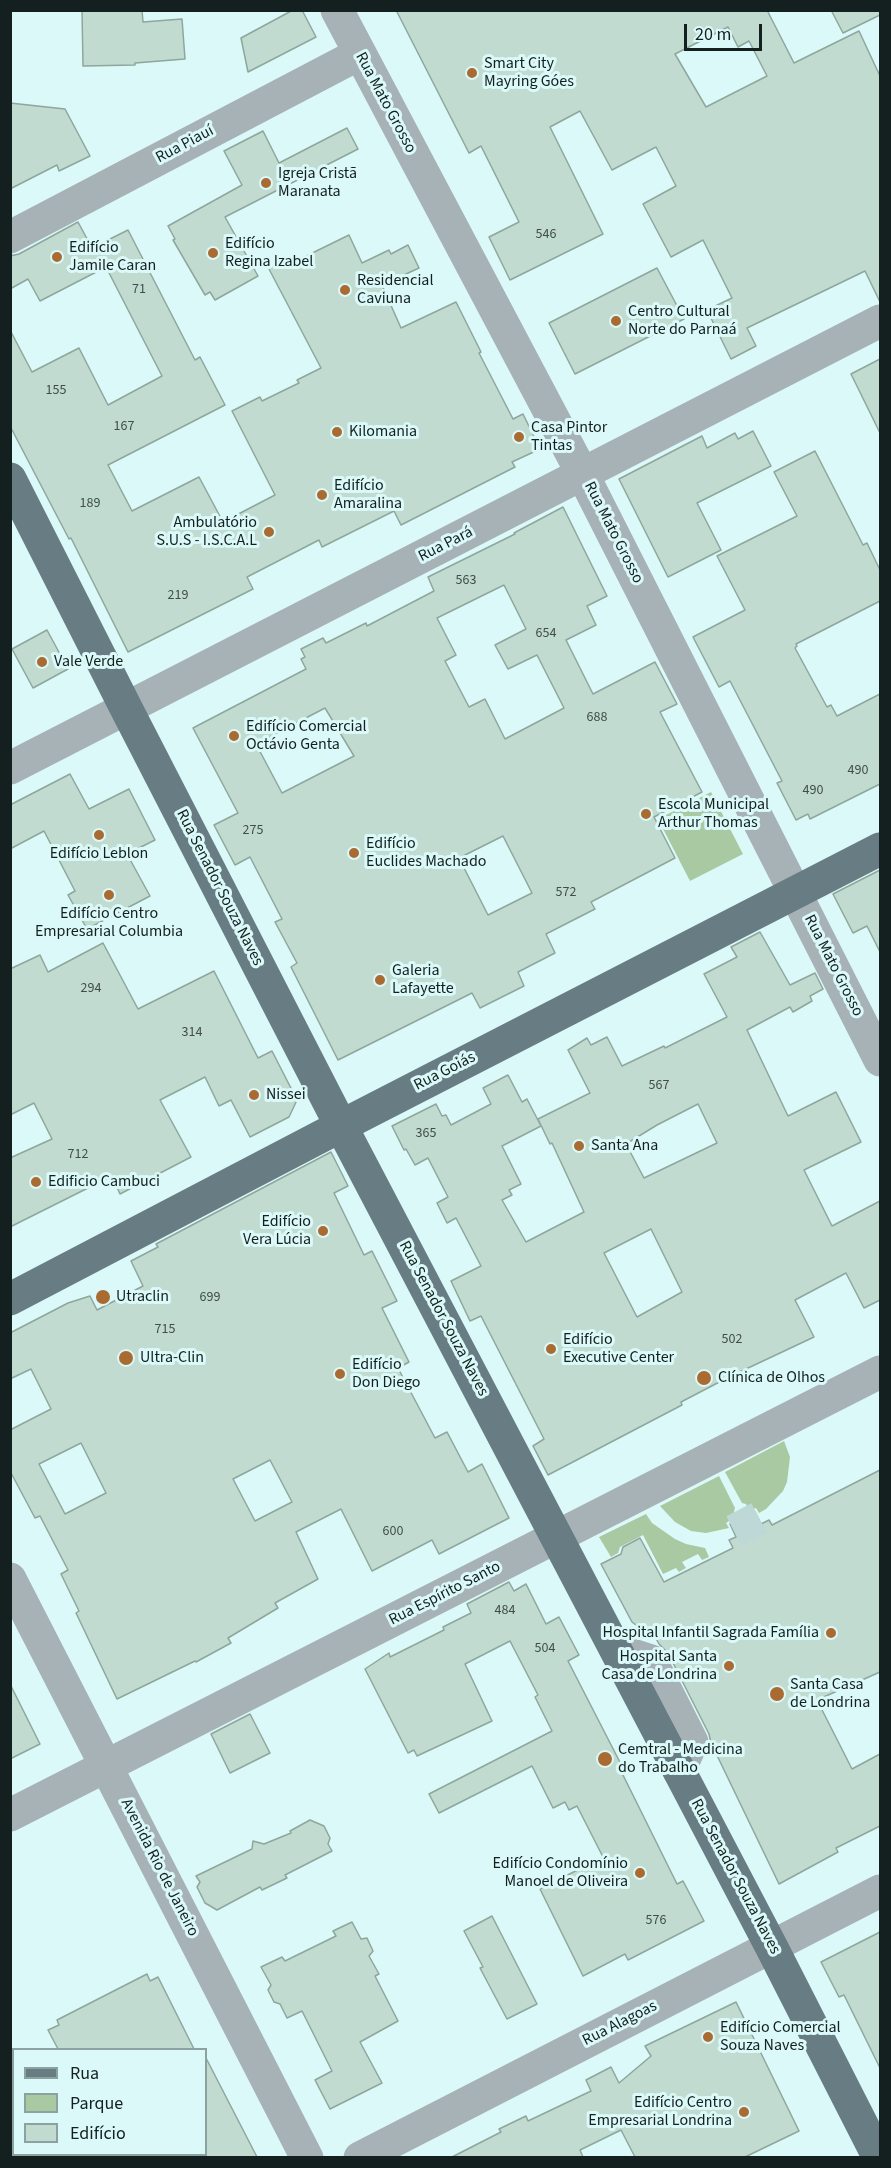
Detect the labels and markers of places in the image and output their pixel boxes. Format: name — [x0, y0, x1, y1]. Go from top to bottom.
place label: Smart City Mayring Góes — [484, 54, 574, 92]
marker: Smart City Mayring Góes — [465, 66, 479, 80]
place label: Igreja Cristã Maranata — [278, 164, 357, 202]
marker: Igreja Cristã Maranata — [259, 176, 273, 190]
place label: Edifício Regina Izabel — [225, 234, 313, 272]
place label: Edifício Jamile Caran — [69, 238, 156, 276]
marker: Edifício Regina Izabel — [206, 246, 220, 260]
marker: Edifício Jamile Caran — [50, 250, 64, 264]
place label: Residencial Caviuna — [357, 271, 433, 309]
marker: Residencial Caviuna — [338, 283, 352, 297]
place label: Centro Cultural Norte do Parnaá — [628, 302, 737, 340]
marker: Centro Cultural Norte do Parnaá — [609, 314, 623, 328]
place label: Casa Pintor Tintas — [531, 418, 607, 456]
place label: Kilomania — [349, 422, 417, 442]
marker: Kilomania — [330, 425, 344, 439]
marker: Casa Pintor Tintas — [512, 430, 526, 444]
place label: Edifício Amaralina — [334, 476, 402, 514]
marker: Edifício Amaralina — [315, 488, 329, 502]
place label: Ambulatório S.U.S - I.S.C.A.L — [157, 513, 257, 551]
marker: Ambulatório S.U.S - I.S.C.A.L — [262, 525, 276, 539]
place label: Vale Verde — [54, 652, 123, 672]
marker: Vale Verde — [35, 655, 49, 669]
place label: Edifício Comercial Octávio Genta — [246, 717, 367, 755]
marker: Edifício Comercial Octávio Genta — [227, 729, 241, 743]
place label: Escola Municipal Arthur Thomas — [658, 795, 769, 833]
marker: Escola Municipal Arthur Thomas — [639, 807, 653, 821]
marker: Edifício Leblon — [92, 828, 106, 842]
place label: Edifício Euclides Machado — [366, 834, 486, 872]
place label: Edifício Leblon — [50, 844, 148, 864]
marker: Edifício Euclides Machado — [347, 846, 361, 860]
marker: Edifício Centro Empresarial Columbia — [102, 888, 116, 902]
place label: Edifício Centro Empresarial Columbia — [35, 904, 183, 942]
place label: Galeria Lafayette — [392, 961, 454, 999]
marker: Galeria Lafayette — [373, 973, 387, 987]
place label: Nissei — [266, 1085, 306, 1105]
marker: Nissei — [247, 1088, 261, 1102]
place label: Santa Ana — [591, 1136, 658, 1156]
marker: Santa Ana — [572, 1139, 586, 1153]
place label: Edificio Cambuci — [48, 1172, 160, 1192]
marker: Edificio Cambuci — [29, 1175, 43, 1189]
place label: Edifício Vera Lúcia — [243, 1212, 311, 1250]
marker: Edifício Vera Lúcia — [316, 1224, 330, 1238]
place label: Utraclin — [116, 1287, 169, 1307]
marker: Utraclin — [94, 1288, 112, 1306]
place label: Edifício Executive Center — [563, 1330, 674, 1368]
marker: Edifício Executive Center — [544, 1342, 558, 1356]
place label: Ultra-Clin — [140, 1348, 204, 1368]
marker: Ultra-Clin — [117, 1349, 135, 1367]
place label: Edifício Don Diego — [352, 1355, 421, 1393]
marker: Edifício Don Diego — [333, 1367, 347, 1381]
place label: Clínica de Olhos — [718, 1368, 825, 1388]
marker: Clínica de Olhos — [695, 1369, 713, 1387]
place label: Hospital Infantil Sagrada Família — [602, 1623, 819, 1643]
marker: Hospital Infantil Sagrada Família — [824, 1626, 838, 1640]
place label: Hospital Santa Casa de Londrina — [602, 1647, 717, 1685]
marker: Hospital Santa Casa de Londrina — [722, 1659, 736, 1673]
place label: Santa Casa de Londrina — [790, 1675, 870, 1713]
marker: Santa Casa de Londrina — [768, 1685, 786, 1703]
place label: Cemtral - Medicina do Trabalho — [618, 1740, 743, 1778]
marker: Cemtral - Medicina do Trabalho — [596, 1750, 614, 1768]
place label: Edifício Condomínio Manoel de Oliveira — [493, 1854, 628, 1892]
marker: Edifício Condomínio Manoel de Oliveira — [633, 1866, 647, 1880]
place label: Edifício Comercial Souza Naves — [720, 2018, 841, 2056]
marker: Edifício Comercial Souza Naves — [701, 2030, 715, 2044]
place label: Edifício Centro Empresarial Londrina — [588, 2093, 732, 2131]
marker: Edifício Centro Empresarial Londrina — [737, 2105, 751, 2119]

